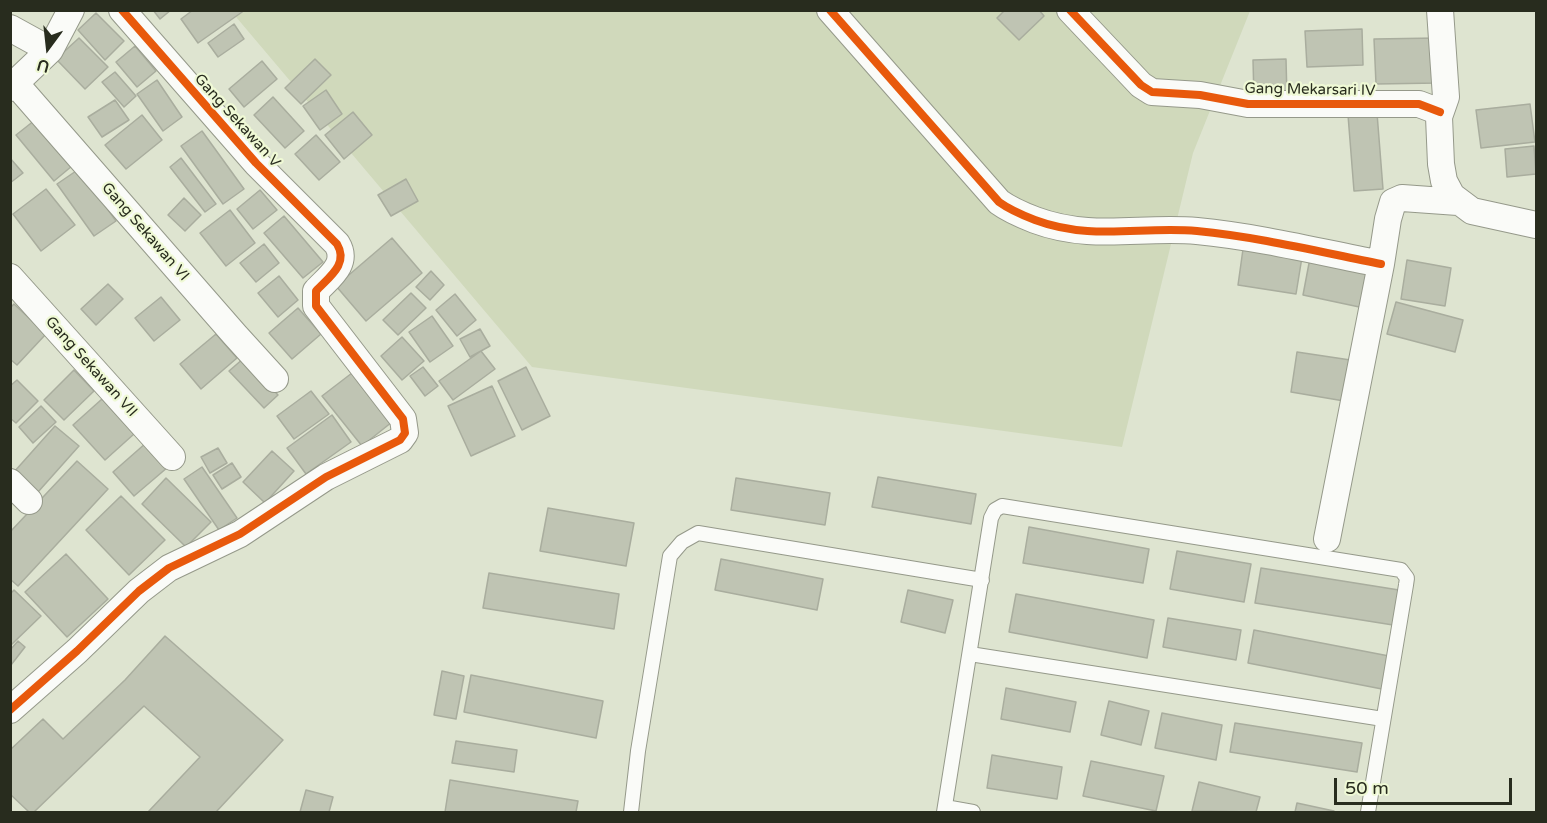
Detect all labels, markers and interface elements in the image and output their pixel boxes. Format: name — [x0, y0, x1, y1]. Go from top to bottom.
north arrow — [18, 18, 78, 78]
text: U — [35, 54, 52, 77]
street label: Gang Sekawan V — [190, 70, 284, 172]
street label: Gang Mekarsari IV — [1244, 80, 1376, 100]
street label: Gang Sekawan VI — [97, 179, 193, 285]
street label: Gang Sekawan VII — [41, 313, 141, 421]
scale bar — [1337, 766, 1516, 804]
text: 50 m — [1345, 777, 1389, 799]

